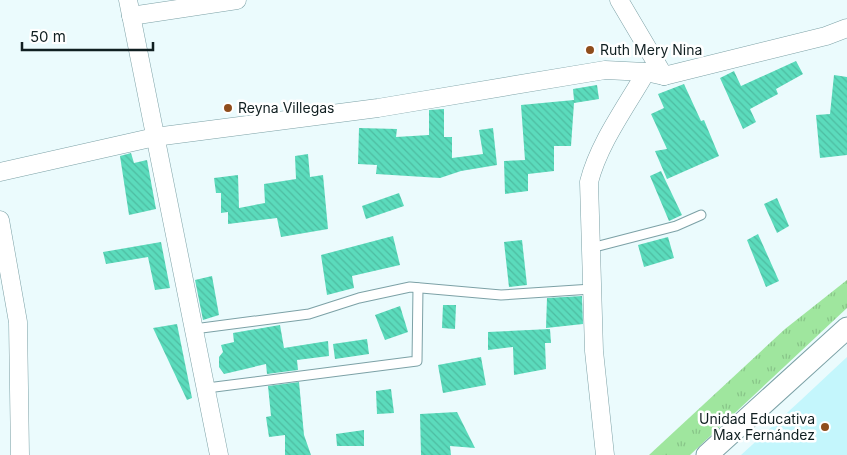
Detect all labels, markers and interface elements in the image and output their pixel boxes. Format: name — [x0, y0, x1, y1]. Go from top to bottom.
scale bar — [22, 20, 154, 52]
text: 50 m — [30, 27, 66, 46]
place label: Ruth Mery Nina — [600, 41, 702, 58]
marker: Ruth Mery Nina — [584, 44, 596, 56]
place label: Reyna Villegas — [238, 99, 334, 116]
marker: Reyna Villegas — [222, 102, 234, 114]
place label: Unidad Educativa Max Fernández — [699, 410, 815, 443]
marker: Unidad Educativa Max Fernández — [819, 421, 831, 433]

